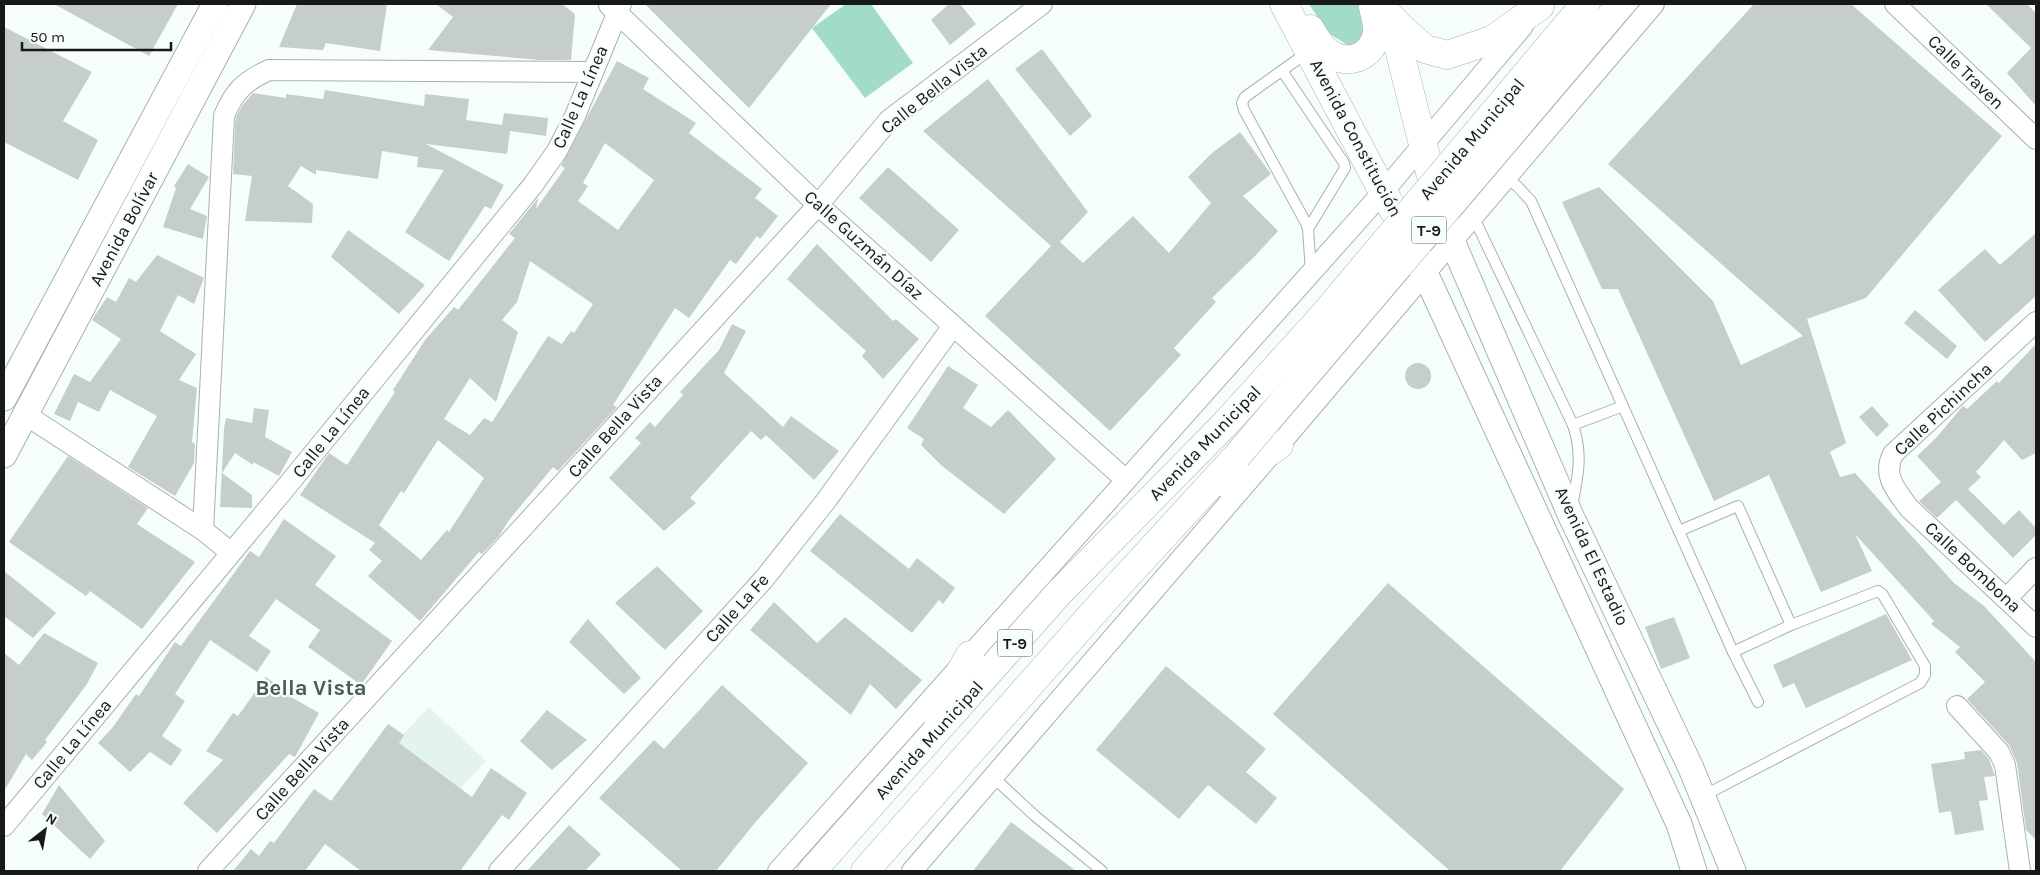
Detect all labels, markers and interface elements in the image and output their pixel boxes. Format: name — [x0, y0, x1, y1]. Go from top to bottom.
scale bar — [22, 20, 171, 52]
text: 50 m — [30, 28, 65, 46]
street label: Calle Traven — [1923, 30, 2009, 114]
street label: Calle Bella Vista — [876, 39, 992, 139]
street label: Calle La Línea — [547, 42, 613, 152]
street label: Avenida Constitución — [1305, 55, 1407, 221]
street label: Avenida Municipal — [1415, 74, 1529, 204]
street label: Avenida Bolívar — [85, 168, 164, 290]
street label: Calle Guzmán Díaz — [800, 186, 928, 304]
road number: T-9 — [1412, 216, 1446, 244]
street label: Calle Pichincha — [1889, 358, 1997, 460]
street label: Calle Bella Vista — [563, 370, 667, 482]
street label: Avenida Municipal — [1144, 381, 1266, 505]
street label: Calle La Línea — [288, 382, 374, 482]
street label: Avenida El Estadio — [1550, 483, 1634, 629]
street label: Calle Bombona — [1920, 517, 2026, 617]
street label: Calle La Fe — [700, 569, 774, 647]
road number: T-9 — [998, 630, 1032, 656]
district label: Bella Vista — [255, 675, 367, 701]
street label: Avenida Municipal — [870, 676, 988, 804]
street label: Calle La Línea — [28, 694, 116, 794]
street label: Calle Bella Vista — [250, 713, 354, 825]
north arrow — [20, 805, 70, 855]
text: N — [43, 809, 60, 829]

